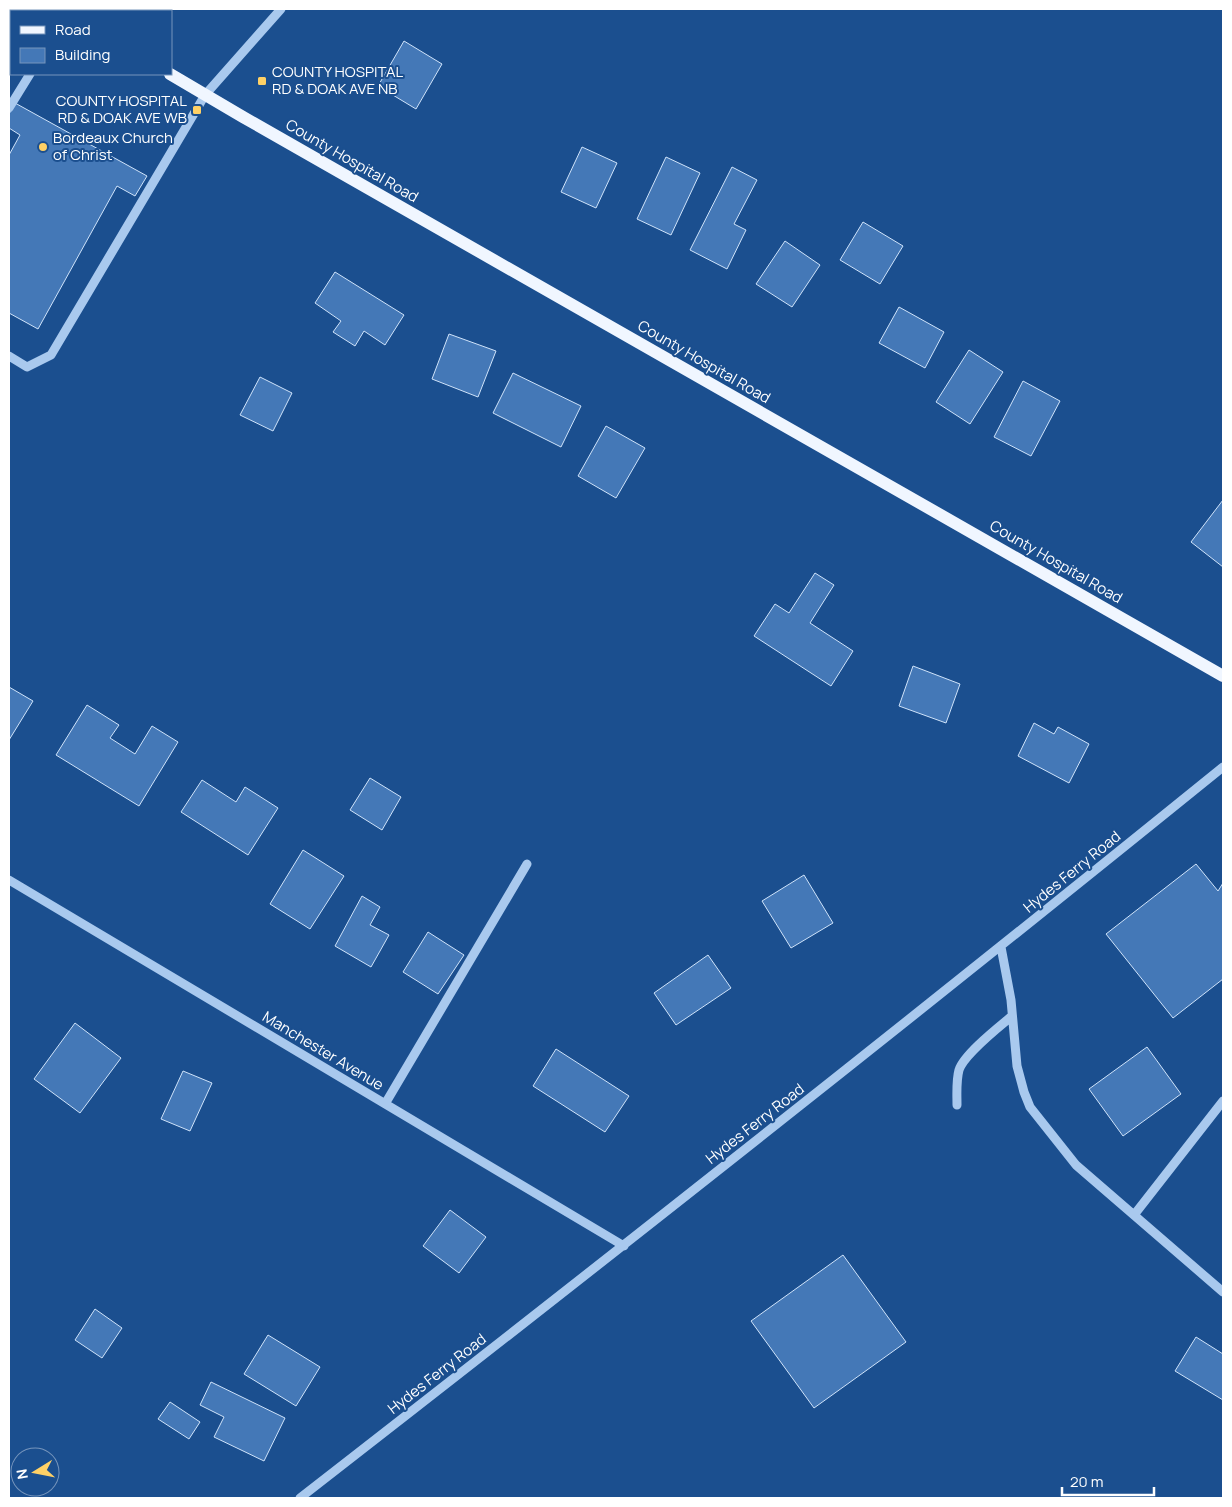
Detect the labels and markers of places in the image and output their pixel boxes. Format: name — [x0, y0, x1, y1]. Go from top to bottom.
place label: COUNTY HOSPITAL RD & DOAK AVE NB — [272, 61, 404, 99]
marker: COUNTY HOSPITAL RD & DOAK AVE NB — [256, 75, 268, 87]
place label: COUNTY HOSPITAL RD & DOAK AVE WB — [56, 90, 187, 128]
marker: COUNTY HOSPITAL RD & DOAK AVE WB — [191, 104, 203, 116]
place label: Bordeaux Church of Christ — [53, 127, 173, 165]
marker: Bordeaux Church of Christ — [37, 141, 49, 153]

